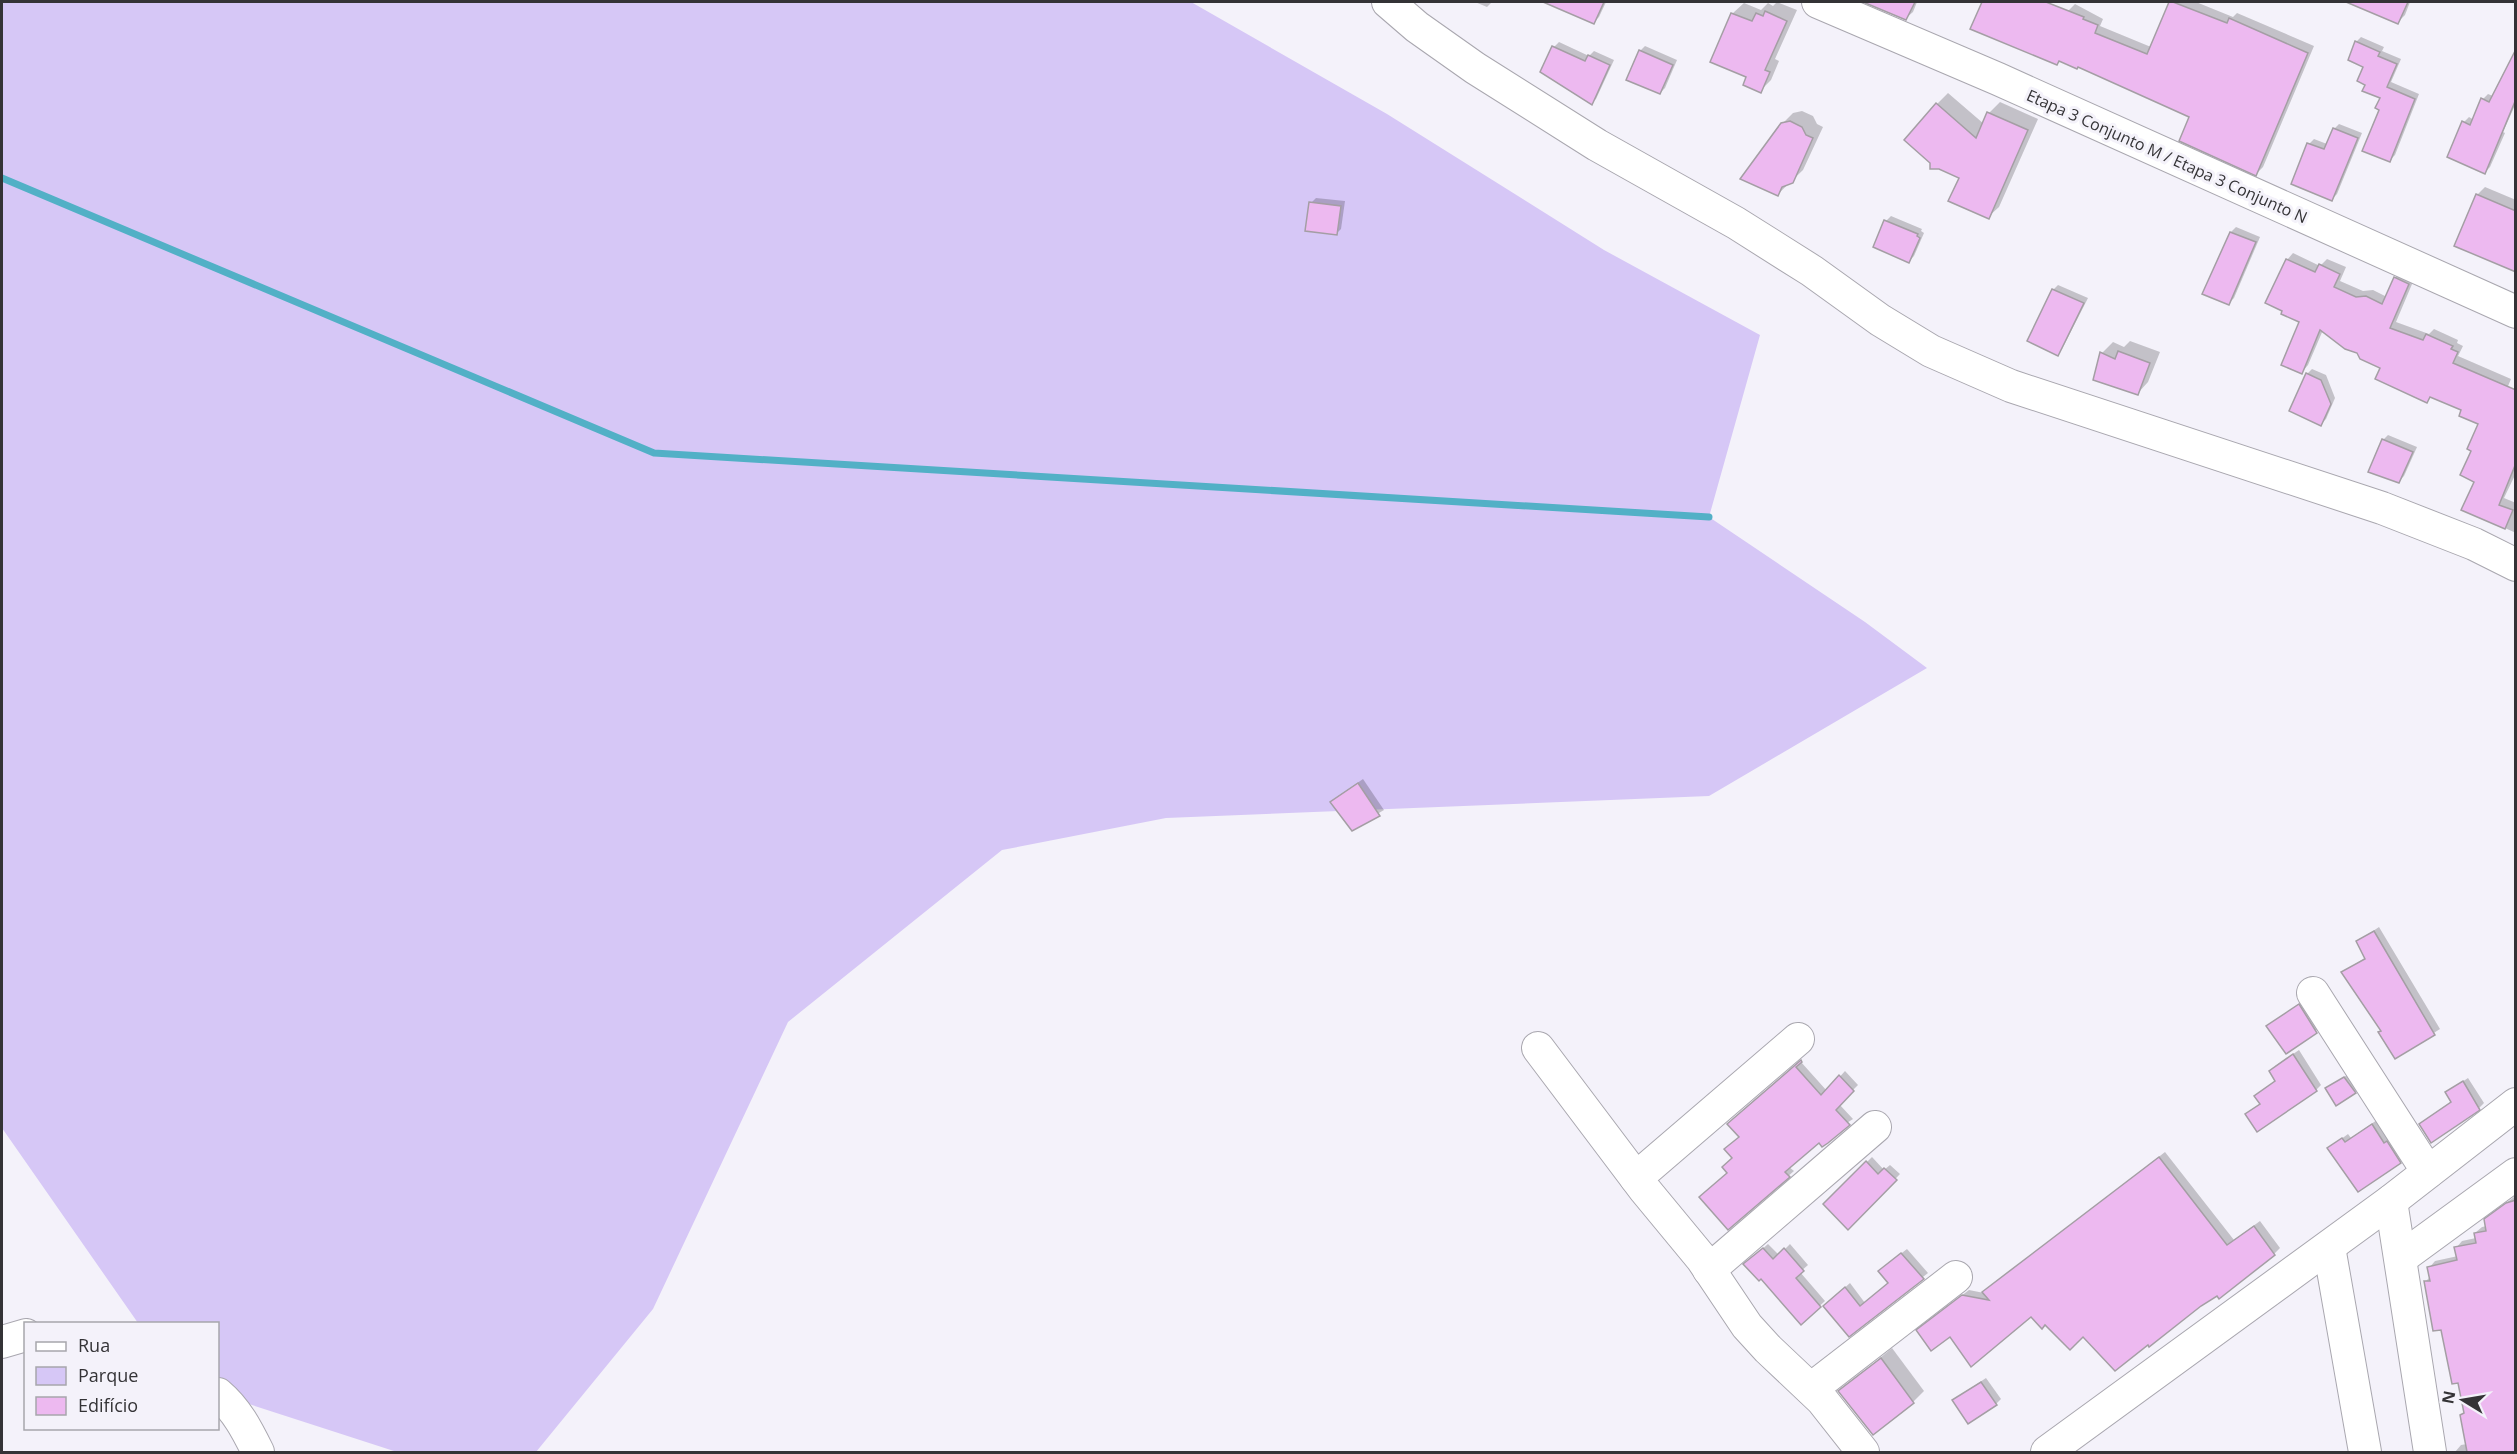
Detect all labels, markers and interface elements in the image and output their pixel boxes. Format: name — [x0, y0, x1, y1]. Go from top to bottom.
street label: Etapa 3 Conjunto M / Etapa 3 Conjunto N — [2023, 84, 2311, 228]
legend — [24, 1322, 219, 1430]
text: Rua — [78, 1333, 110, 1357]
text: Parque — [78, 1363, 138, 1387]
north arrow — [2433, 1370, 2493, 1430]
text: N — [2436, 1389, 2460, 1406]
text: Edifício — [78, 1393, 138, 1417]

